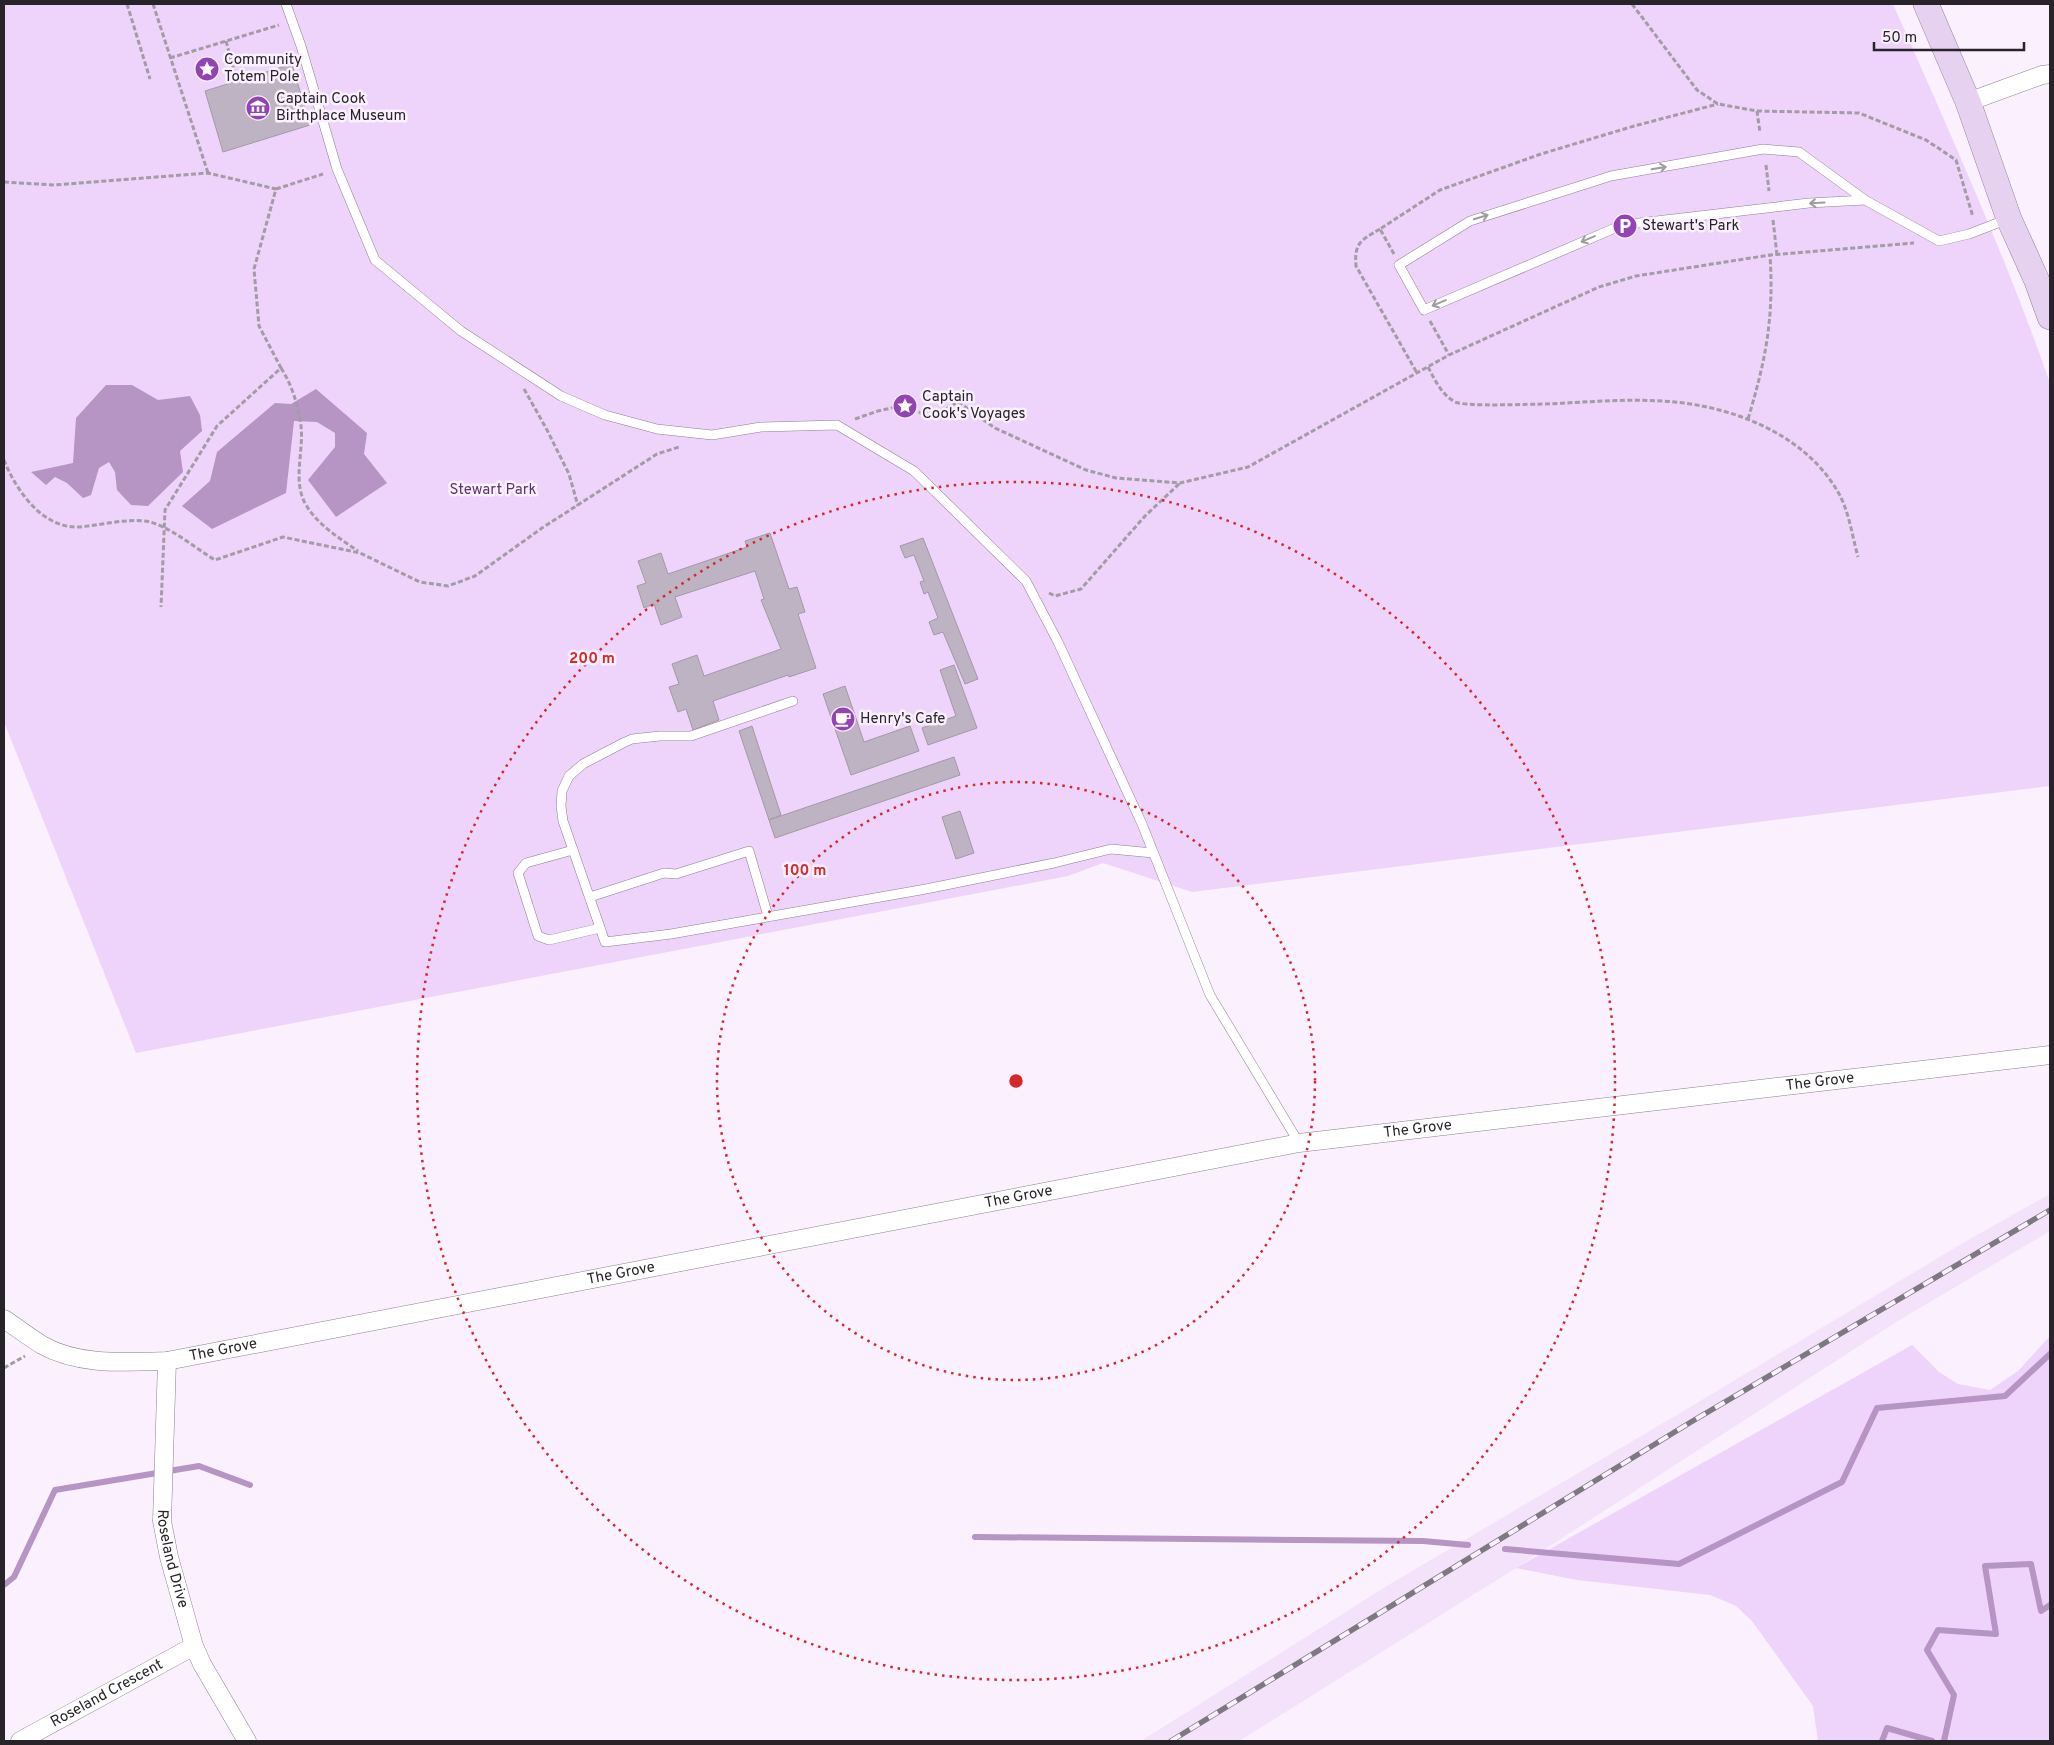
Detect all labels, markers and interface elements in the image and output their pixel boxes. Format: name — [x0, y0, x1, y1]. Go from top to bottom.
scale bar — [1874, 20, 2024, 52]
text: 50 m — [1882, 29, 1917, 48]
place label: Community Totem Pole — [224, 51, 302, 87]
place icon: Community Totem Pole — [194, 56, 220, 82]
place label: Captain Cook Birthplace Museum — [276, 90, 406, 126]
museum icon: Captain Cook Birthplace Museum — [245, 95, 271, 121]
one-way arrow — [1651, 162, 1667, 172]
one-way arrow — [1809, 198, 1825, 207]
one-way arrow — [1473, 212, 1489, 222]
parking icon: Stewart's Park — [1612, 213, 1638, 239]
place label: Stewart's Park — [1642, 217, 1739, 236]
one-way arrow — [1581, 235, 1596, 245]
one-way arrow — [1432, 299, 1447, 308]
place label: Captain Cook's Voyages — [922, 388, 1026, 424]
place icon: Captain Cook's Voyages — [892, 393, 918, 419]
park label: Stewart Park — [449, 481, 537, 500]
text: 200 m — [569, 650, 615, 669]
cafe icon: Henry's Cafe — [830, 706, 856, 732]
place label: Henry's Cafe — [860, 710, 945, 729]
text: 100 m — [784, 862, 826, 881]
street label: The Grove — [1785, 1069, 1855, 1095]
centre of rings — [1007, 1072, 1025, 1090]
street label: The Grove — [1382, 1116, 1453, 1143]
street label: The Grove — [983, 1181, 1054, 1213]
street label: The Grove — [585, 1258, 657, 1289]
street label: The Grove — [188, 1334, 259, 1366]
street label: Roseland Drive — [152, 1509, 192, 1610]
street label: Roseland Crescent — [47, 1655, 166, 1732]

